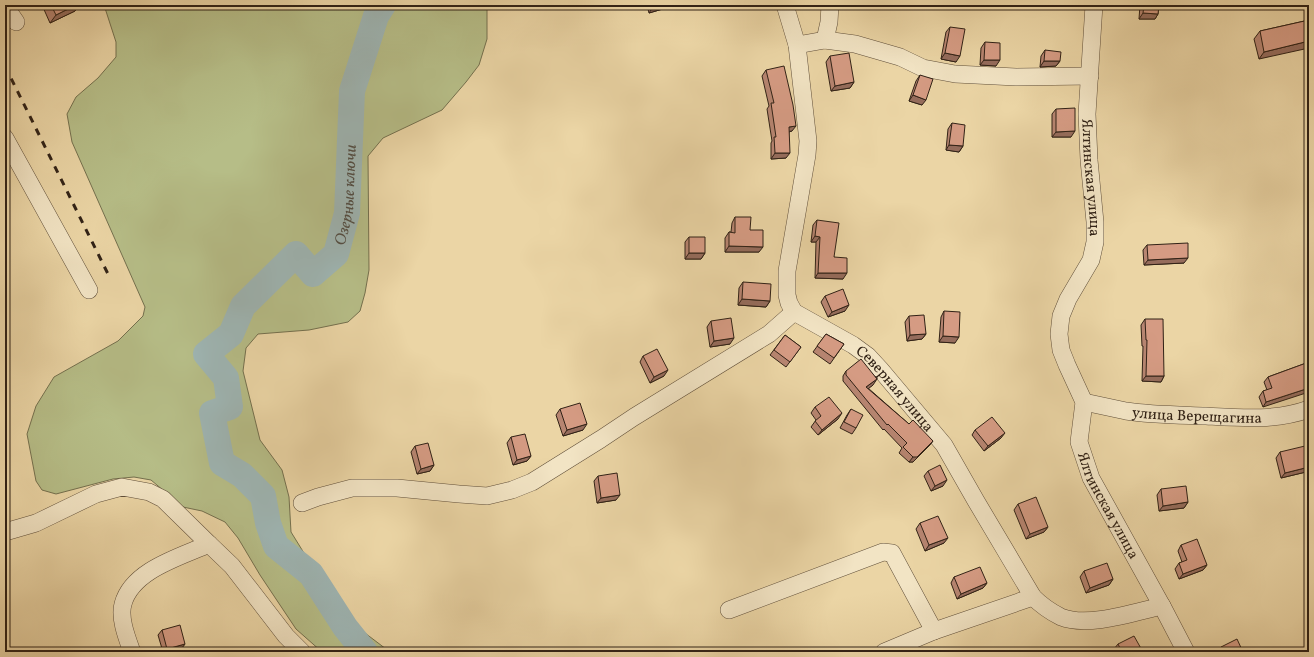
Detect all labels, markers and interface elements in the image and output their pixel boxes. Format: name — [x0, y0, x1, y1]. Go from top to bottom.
street label: Ялтинская улица — [1075, 118, 1104, 236]
water label: Озерные ключи — [330, 144, 363, 248]
street label: Северная улица — [851, 341, 938, 437]
street label: улица Верещагина — [1131, 403, 1262, 430]
street label: Ялтинская улица — [1071, 450, 1143, 563]

